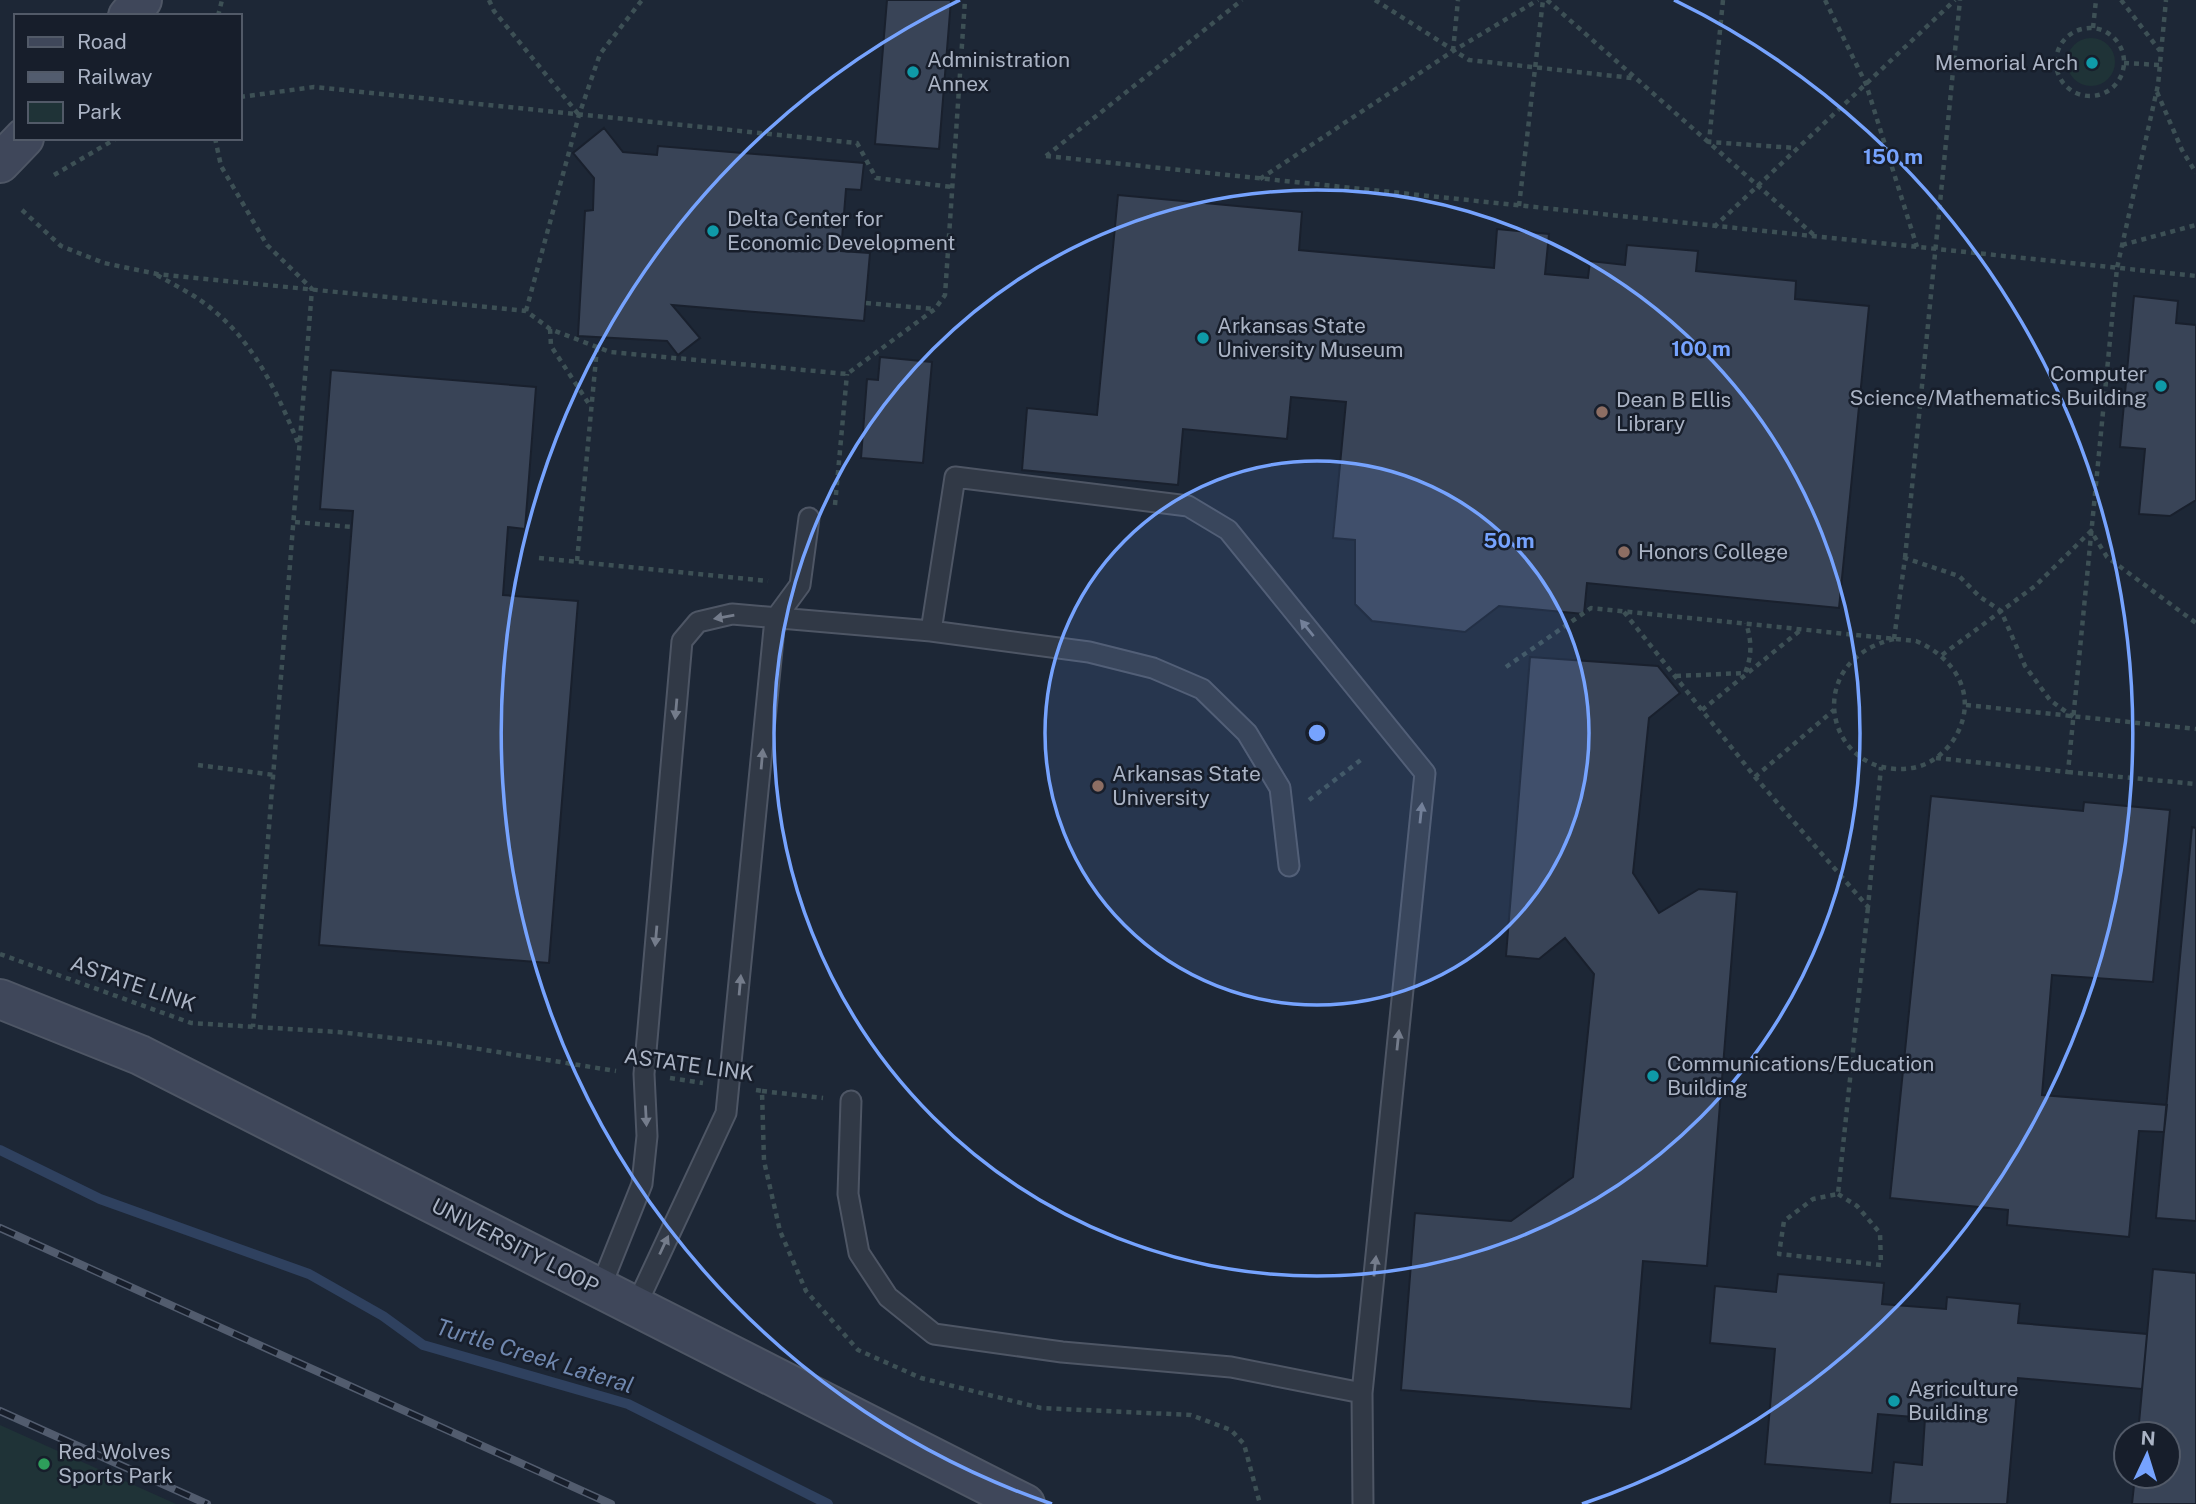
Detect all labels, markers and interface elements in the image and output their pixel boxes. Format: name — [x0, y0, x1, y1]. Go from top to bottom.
legend — [14, 14, 242, 140]
text: Road — [77, 29, 127, 54]
place label: Administration Annex — [927, 47, 1070, 96]
place label: Memorial Arch — [1935, 50, 2078, 75]
marker: Memorial Arch — [2084, 55, 2100, 71]
text: Railway — [77, 64, 153, 89]
marker: Administration Annex — [905, 64, 921, 80]
text: Park — [77, 99, 122, 124]
text: 150 m — [1863, 144, 1923, 169]
place label: Delta Center for Economic Development — [727, 206, 955, 255]
marker: Delta Center for Economic Development — [705, 223, 721, 239]
place label: Arkansas State University Museum — [1217, 313, 1403, 362]
marker: Arkansas State University Museum — [1195, 330, 1211, 346]
text: 100 m — [1671, 336, 1731, 361]
place label: Computer Science/Mathematics Building — [1850, 361, 2147, 410]
marker: Computer Science/Mathematics Building — [2153, 378, 2169, 394]
place label: Dean B Ellis Library — [1616, 387, 1731, 436]
marker: Dean B Ellis Library — [1594, 404, 1610, 420]
text: 50 m — [1483, 528, 1535, 553]
place label: Honors College — [1638, 539, 1788, 564]
marker: Honors College — [1616, 544, 1632, 560]
one-way arrow — [712, 612, 734, 623]
one-way arrow — [1300, 619, 1315, 637]
one-way arrow — [670, 699, 681, 721]
centre of rings — [1305, 721, 1329, 745]
one-way arrow — [756, 748, 767, 770]
place label: Arkansas State University — [1112, 761, 1261, 810]
marker: Arkansas State University — [1090, 778, 1106, 794]
one-way arrow — [1416, 802, 1427, 824]
one-way arrow — [650, 925, 661, 947]
street label: ASTATE LINK — [67, 950, 199, 1017]
one-way arrow — [735, 974, 746, 996]
one-way arrow — [1392, 1029, 1403, 1051]
street label: ASTATE LINK — [623, 1043, 756, 1086]
place label: Communications/Education Building — [1667, 1051, 1934, 1100]
marker: Communications/Education Building — [1645, 1068, 1661, 1084]
one-way arrow — [641, 1105, 652, 1127]
street label: UNIVERSITY LOOP — [427, 1193, 603, 1299]
one-way arrow — [659, 1235, 670, 1256]
one-way arrow — [1369, 1255, 1380, 1277]
water label: Turtle Creek Lateral — [433, 1313, 637, 1398]
place label: Agriculture Building — [1908, 1376, 2019, 1425]
marker: Agriculture Building — [1886, 1393, 1902, 1409]
north arrow — [2112, 1420, 2182, 1490]
text: N — [2140, 1427, 2156, 1450]
place label: Red Wolves Sports Park — [58, 1439, 173, 1488]
marker: Red Wolves Sports Park — [36, 1456, 52, 1472]

